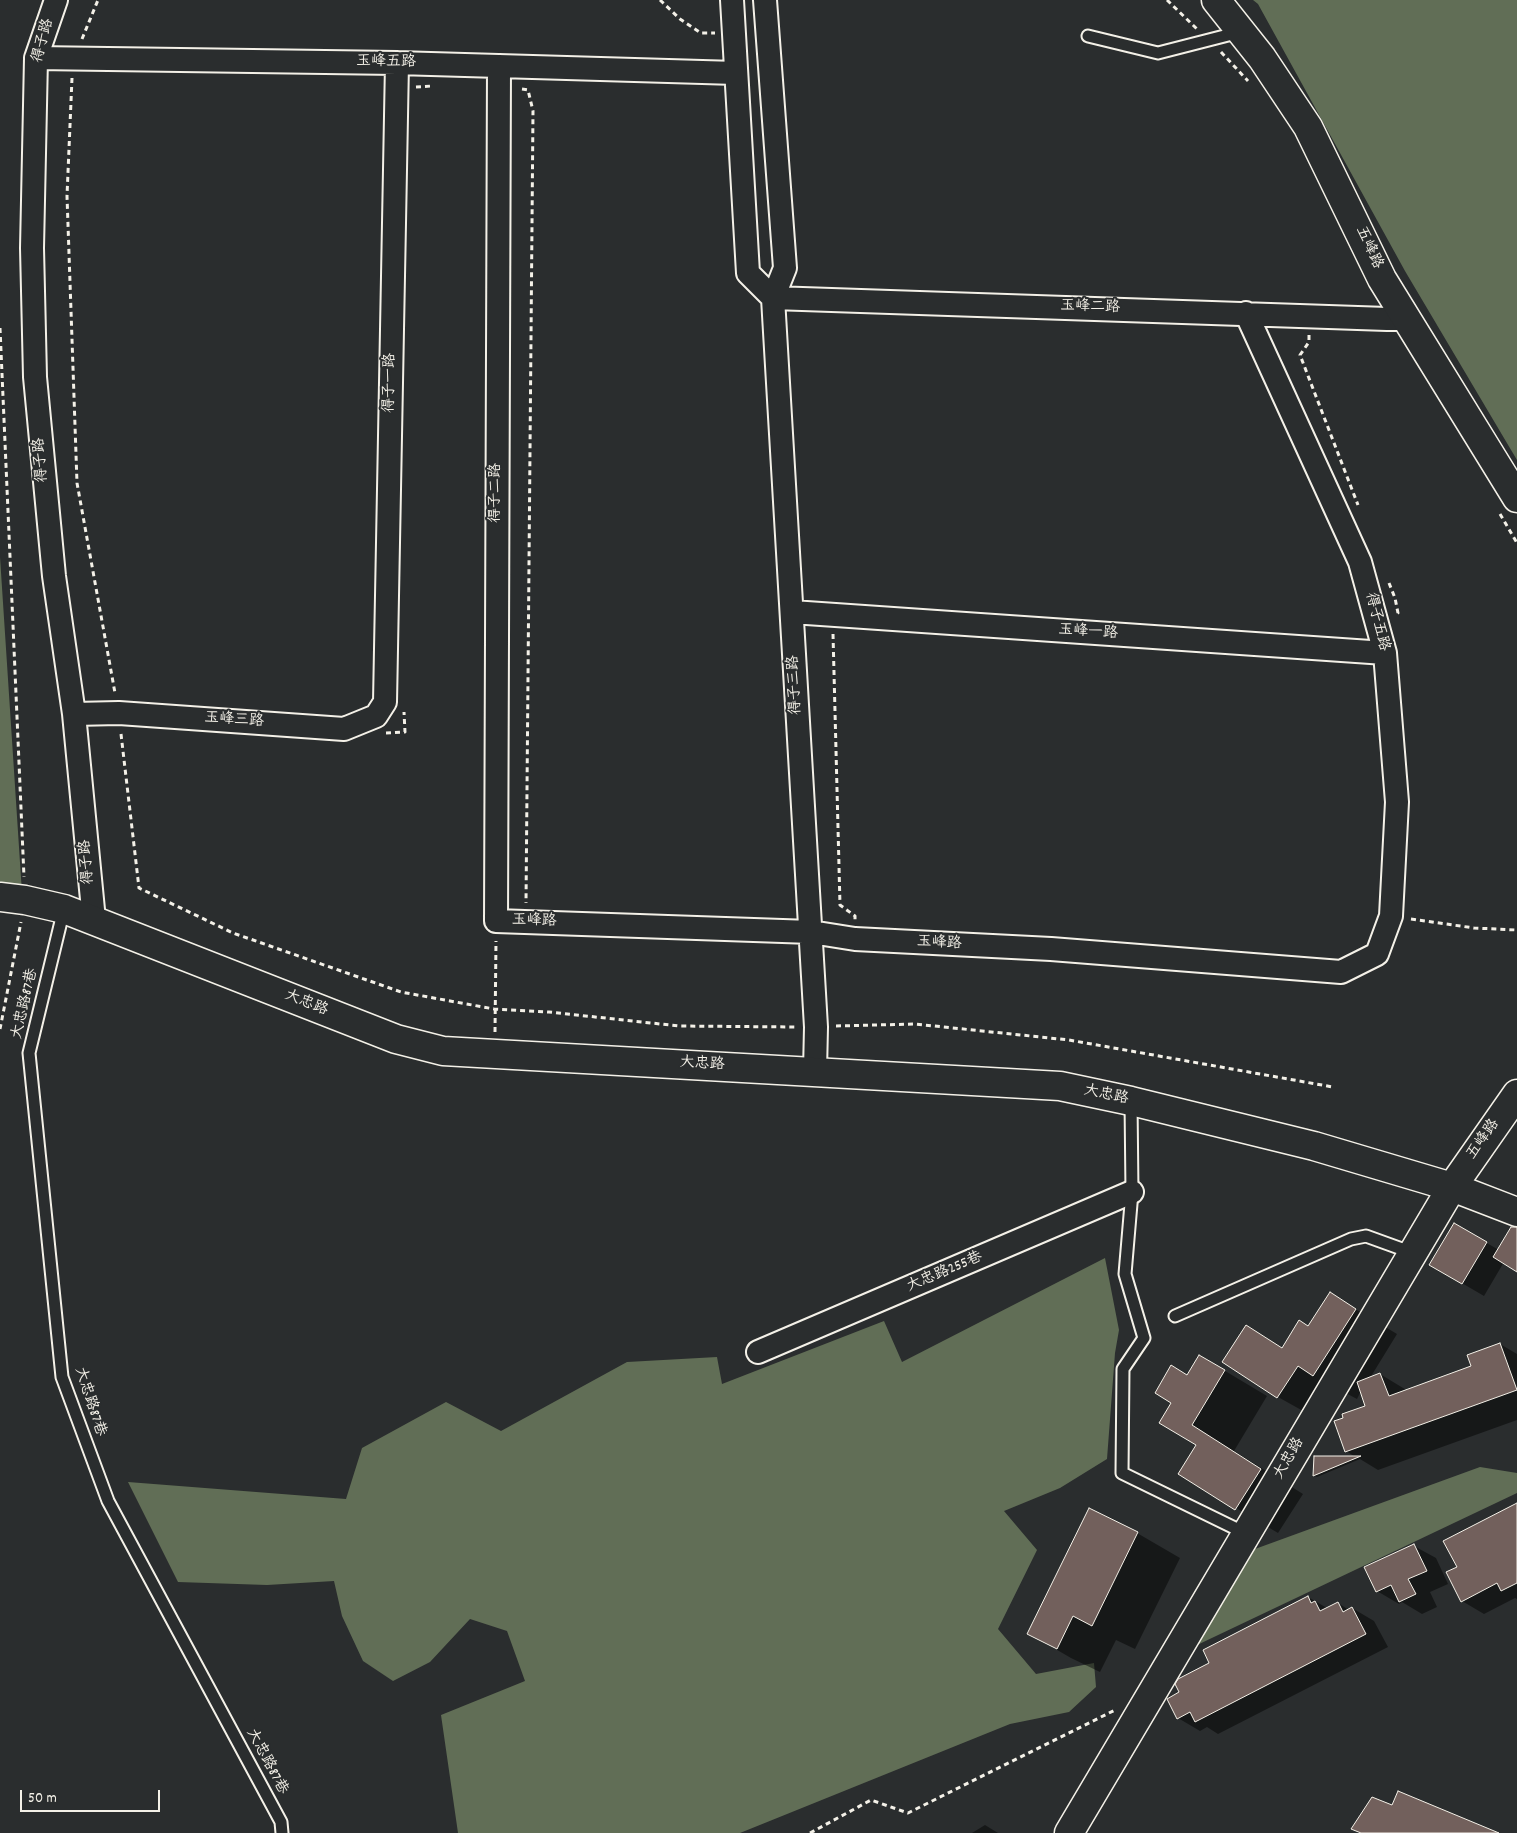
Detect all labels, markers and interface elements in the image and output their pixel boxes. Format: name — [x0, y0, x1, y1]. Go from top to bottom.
street label: 得子路 — [29, 17, 59, 65]
street label: 玉峰五路 — [356, 53, 416, 73]
street label: 五峰路 — [1350, 224, 1386, 272]
street label: 玉峰二路 — [1060, 298, 1120, 318]
street label: 得子一路 — [381, 353, 401, 413]
street label: 得子路 — [31, 437, 53, 483]
street label: 得子二路 — [488, 463, 506, 523]
street label: 得子五路 — [1360, 591, 1392, 653]
street label: 玉峰一路 — [1057, 622, 1119, 644]
street label: 得子三路 — [785, 655, 807, 715]
street label: 玉峰三路 — [203, 710, 265, 732]
street label: 得子路 — [77, 839, 99, 885]
street label: 玉峰路 — [511, 912, 557, 932]
street label: 玉峰路 — [916, 934, 962, 954]
street label: 大忠路87巷 — [9, 967, 43, 1041]
street label: 大忠路 — [282, 987, 330, 1021]
street label: 大忠路 — [679, 1055, 725, 1075]
street label: 大忠路 — [1082, 1083, 1130, 1109]
street label: 五峰路 — [1464, 1116, 1504, 1164]
street label: 大忠路255巷 — [904, 1249, 986, 1297]
street label: 大忠路87巷 — [69, 1365, 109, 1439]
street label: 大忠路 — [1271, 1435, 1309, 1483]
street label: 大忠路87巷 — [241, 1726, 291, 1798]
scale bar — [22, 1780, 162, 1812]
text: 50 m — [28, 1788, 57, 1810]

